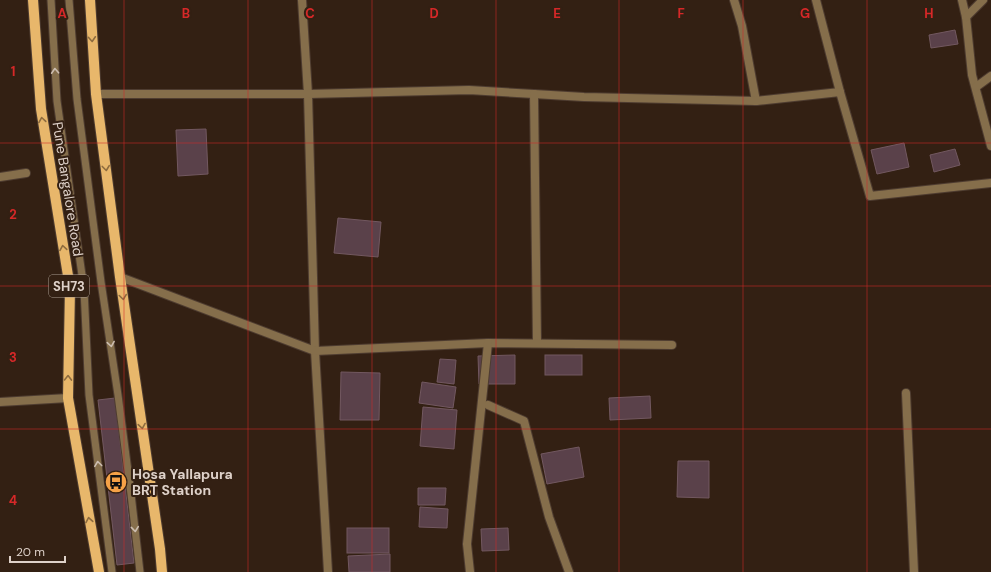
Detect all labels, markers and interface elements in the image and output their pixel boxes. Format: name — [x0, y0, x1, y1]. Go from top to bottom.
text: A — [57, 5, 67, 22]
text: B — [182, 5, 190, 22]
text: C — [305, 5, 315, 22]
text: D — [429, 5, 439, 22]
text: E — [553, 5, 561, 22]
text: F — [677, 5, 685, 22]
text: G — [800, 5, 810, 22]
text: H — [924, 5, 934, 22]
one-way arrow — [88, 36, 97, 42]
text: 1 — [11, 63, 15, 80]
one-way arrow — [51, 68, 59, 74]
one-way arrow — [39, 117, 47, 123]
street label: Pune Bangalore Road — [48, 120, 88, 258]
one-way arrow — [101, 165, 110, 171]
text: 2 — [9, 206, 17, 223]
one-way arrow — [59, 245, 68, 251]
road number: SH73 — [49, 275, 89, 297]
one-way arrow — [118, 294, 127, 300]
one-way arrow — [106, 341, 115, 347]
text: 3 — [9, 349, 17, 366]
one-way arrow — [64, 375, 72, 381]
one-way arrow — [137, 423, 146, 429]
one-way arrow — [94, 461, 103, 467]
place label: Hosa Yallapura BRT Station — [132, 465, 233, 499]
bus stop icon: Hosa Yallapura BRT Station — [103, 469, 129, 495]
text: 4 — [9, 492, 17, 509]
one-way arrow — [86, 517, 94, 523]
one-way arrow — [130, 526, 139, 532]
scale bar — [10, 538, 65, 564]
text: 20 m — [16, 544, 45, 560]

